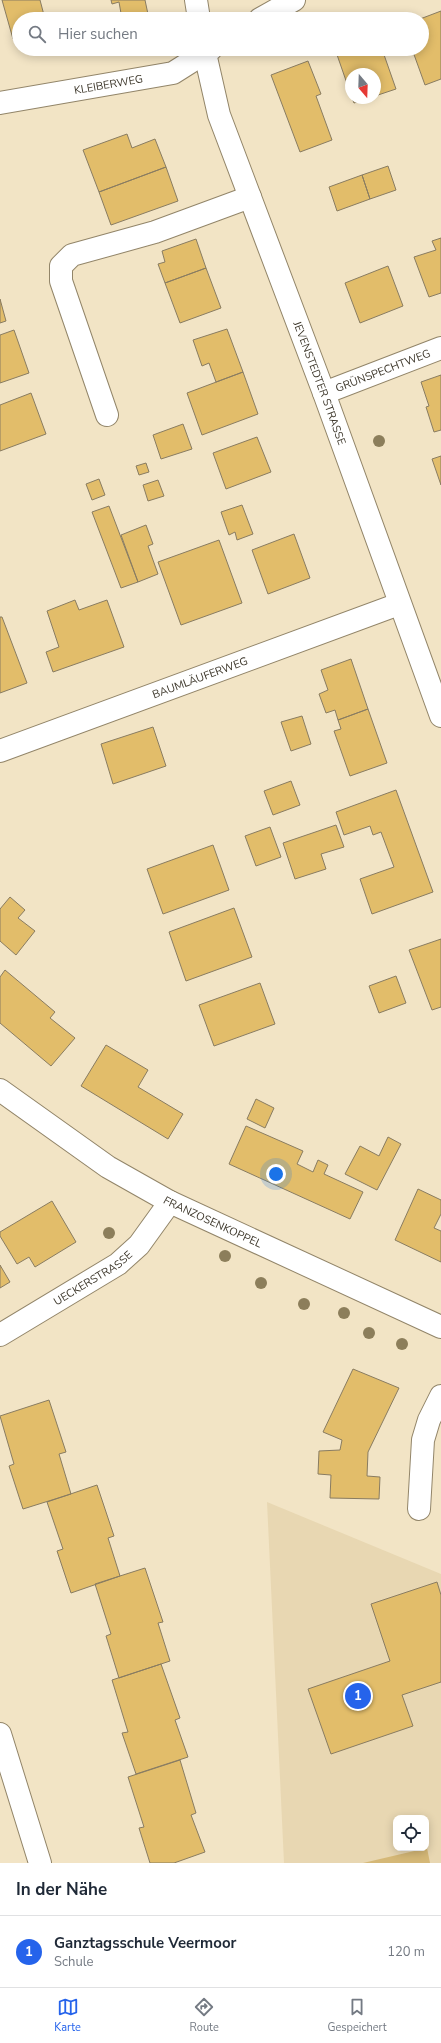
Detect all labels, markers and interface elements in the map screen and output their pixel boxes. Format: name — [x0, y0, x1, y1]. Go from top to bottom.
search box — [12, 12, 429, 56]
icon: search — [26, 23, 48, 45]
text: Hier suchen — [58, 24, 138, 44]
north arrow — [345, 68, 381, 104]
street label: KLEIBERWEG — [73, 71, 144, 98]
street label: JEVENSTEDTER STRASSE — [289, 318, 349, 447]
street label: GRÜNSPECHTWEG — [333, 346, 433, 396]
street label: BAUMLÄUFERWEG — [150, 653, 250, 702]
your location — [266, 1164, 286, 1184]
street label: FRANZOSENKOPPEL — [161, 1193, 264, 1251]
street label: UECKERSTRASSE — [51, 1248, 136, 1309]
pin: 1 — [345, 1681, 371, 1711]
map controls — [393, 1815, 429, 1851]
button: locate — [393, 1815, 429, 1851]
text: In der Nähe — [16, 1878, 107, 1901]
text: Ganztagsschule Veermoor — [54, 1933, 236, 1953]
text: 1 — [25, 1943, 33, 1961]
text: 120 m — [387, 1943, 425, 1961]
text: Schule — [54, 1953, 93, 1971]
tab: Karte — [54, 1996, 81, 2035]
tab: Route — [190, 1996, 219, 2035]
tab: Gespeichert — [327, 1996, 387, 2035]

